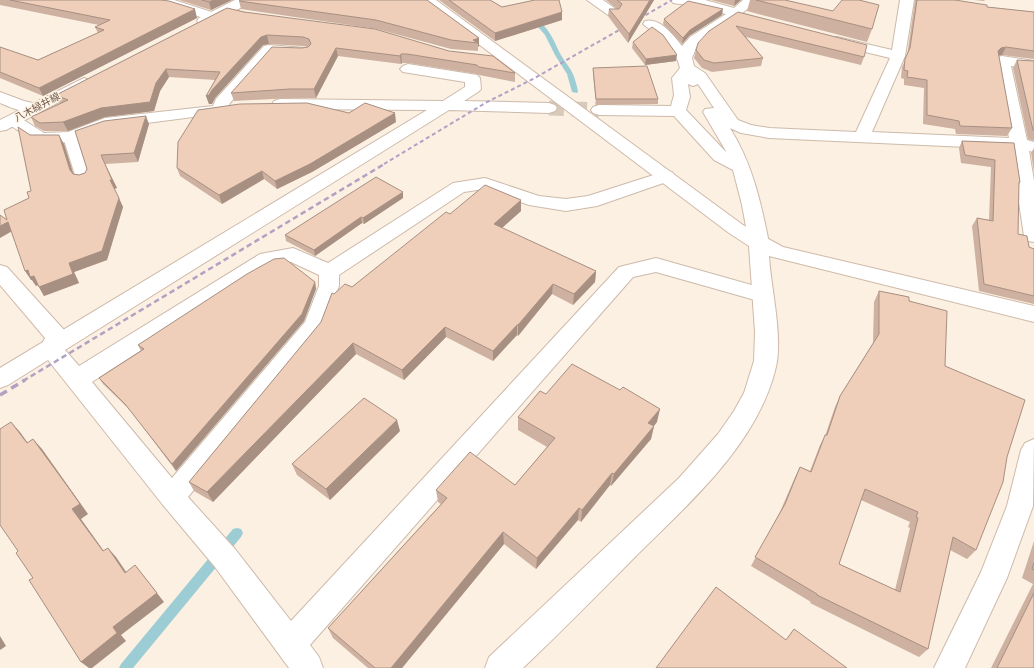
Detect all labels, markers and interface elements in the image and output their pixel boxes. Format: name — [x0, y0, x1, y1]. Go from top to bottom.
street label: 八木緑井線 — [12, 90, 62, 124]

